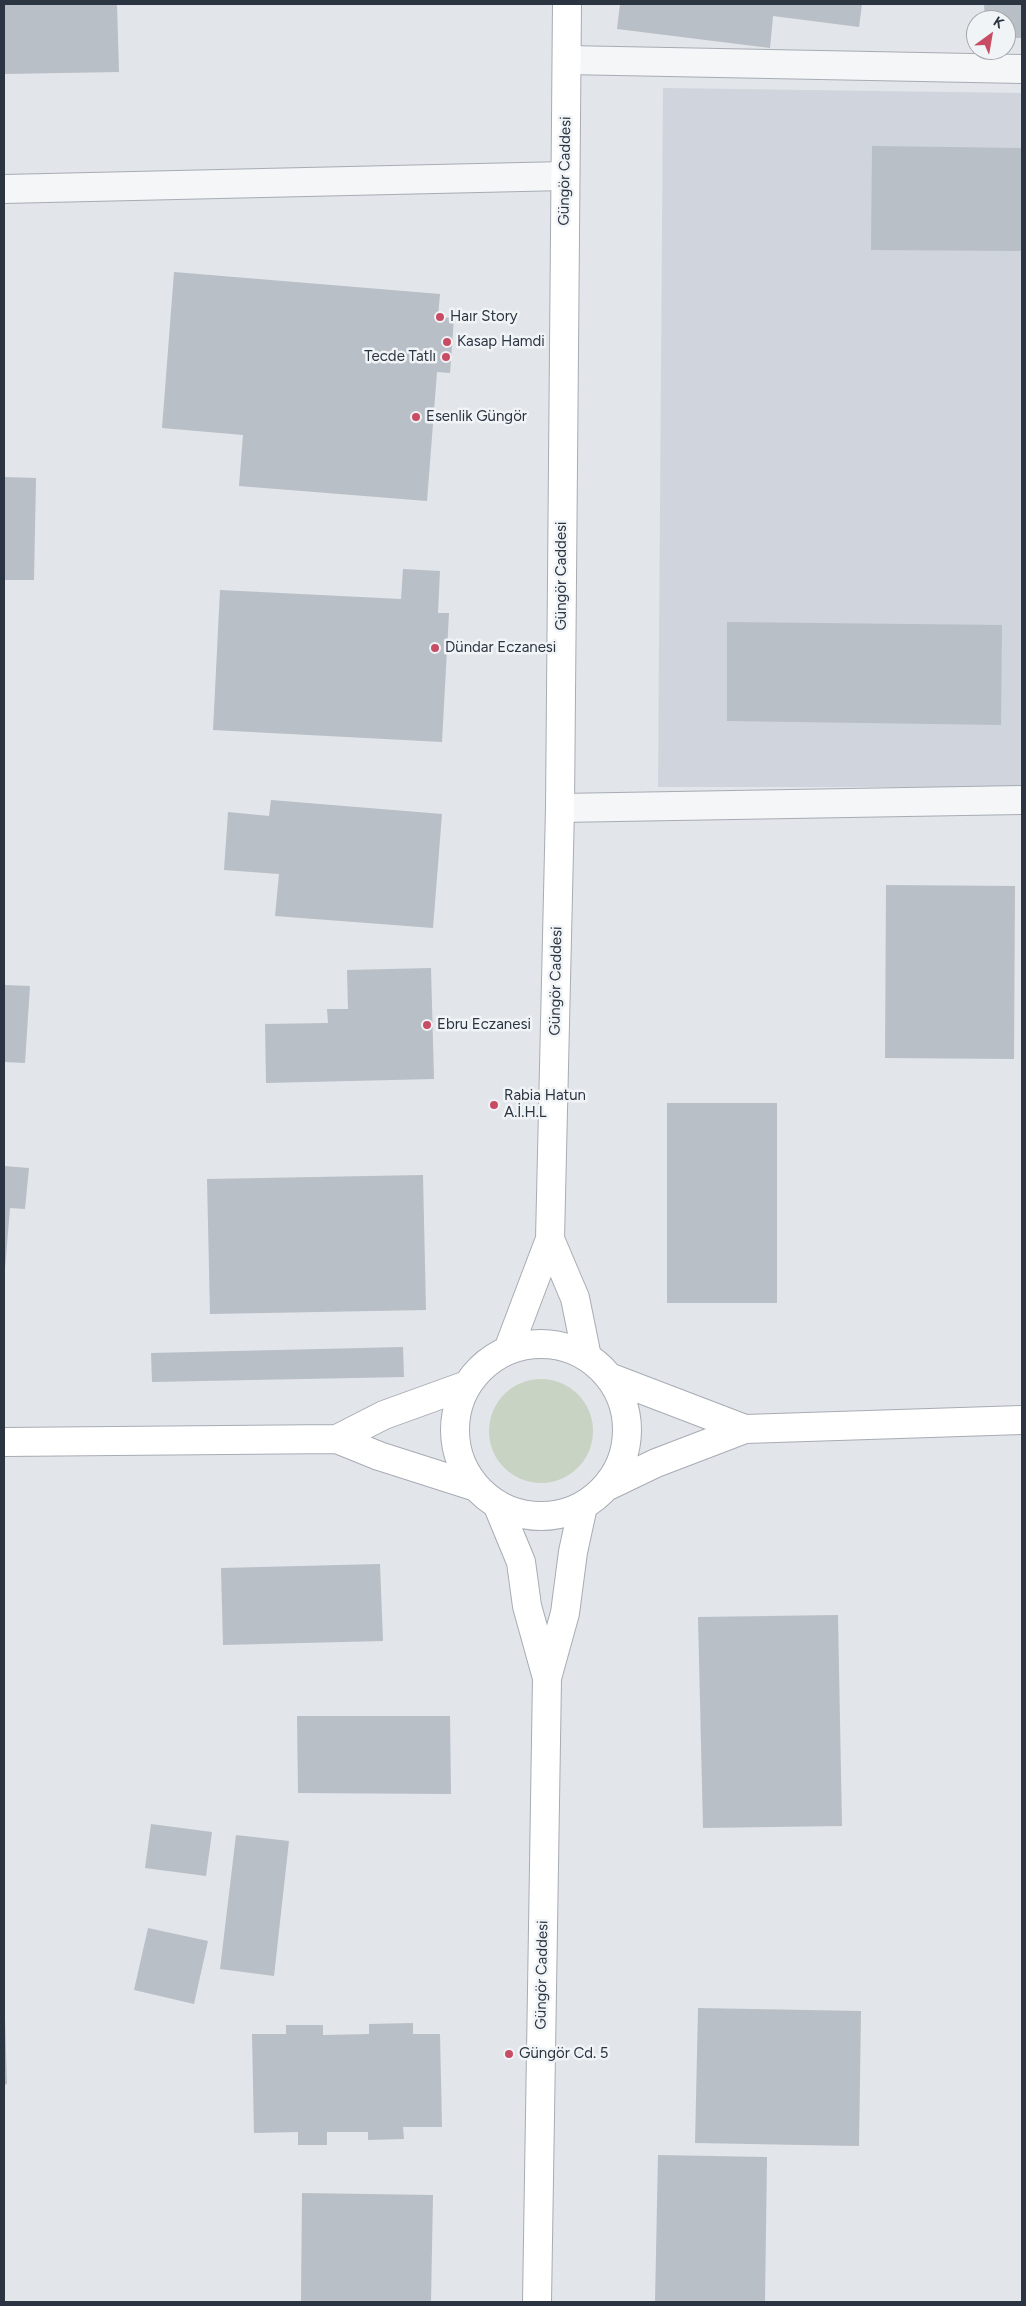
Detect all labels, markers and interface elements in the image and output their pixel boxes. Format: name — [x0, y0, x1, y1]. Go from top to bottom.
north arrow — [966, 10, 1016, 60]
text: K — [990, 13, 1007, 32]
street label: Güngör Caddesi — [555, 116, 575, 226]
place label: Haır Story — [450, 308, 518, 326]
marker: Haır Story — [434, 311, 446, 323]
place label: Kasap Hamdi — [457, 333, 545, 351]
marker: Kasap Hamdi — [441, 336, 453, 348]
place label: Tecde Tatlı — [364, 348, 436, 366]
marker: Tecde Tatlı — [440, 351, 452, 363]
place label: Esenlik Güngör — [426, 408, 527, 426]
marker: Esenlik Güngör — [410, 411, 422, 423]
street label: Güngör Caddesi — [553, 521, 571, 631]
place label: Dündar Eczanesi — [445, 639, 556, 657]
marker: Dündar Eczanesi — [429, 642, 441, 654]
street label: Güngör Caddesi — [546, 926, 566, 1036]
place label: Ebru Eczanesi — [437, 1016, 531, 1034]
marker: Ebru Eczanesi — [421, 1019, 433, 1031]
place label: Rabia Hatun A.İ.H.L — [504, 1087, 586, 1122]
marker: Rabia Hatun A.İ.H.L — [488, 1099, 500, 1111]
street label: Güngör Caddesi — [532, 1920, 552, 2030]
place label: Güngör Cd. 5 — [519, 2045, 608, 2063]
marker: Güngör Cd. 5 — [503, 2048, 515, 2060]

